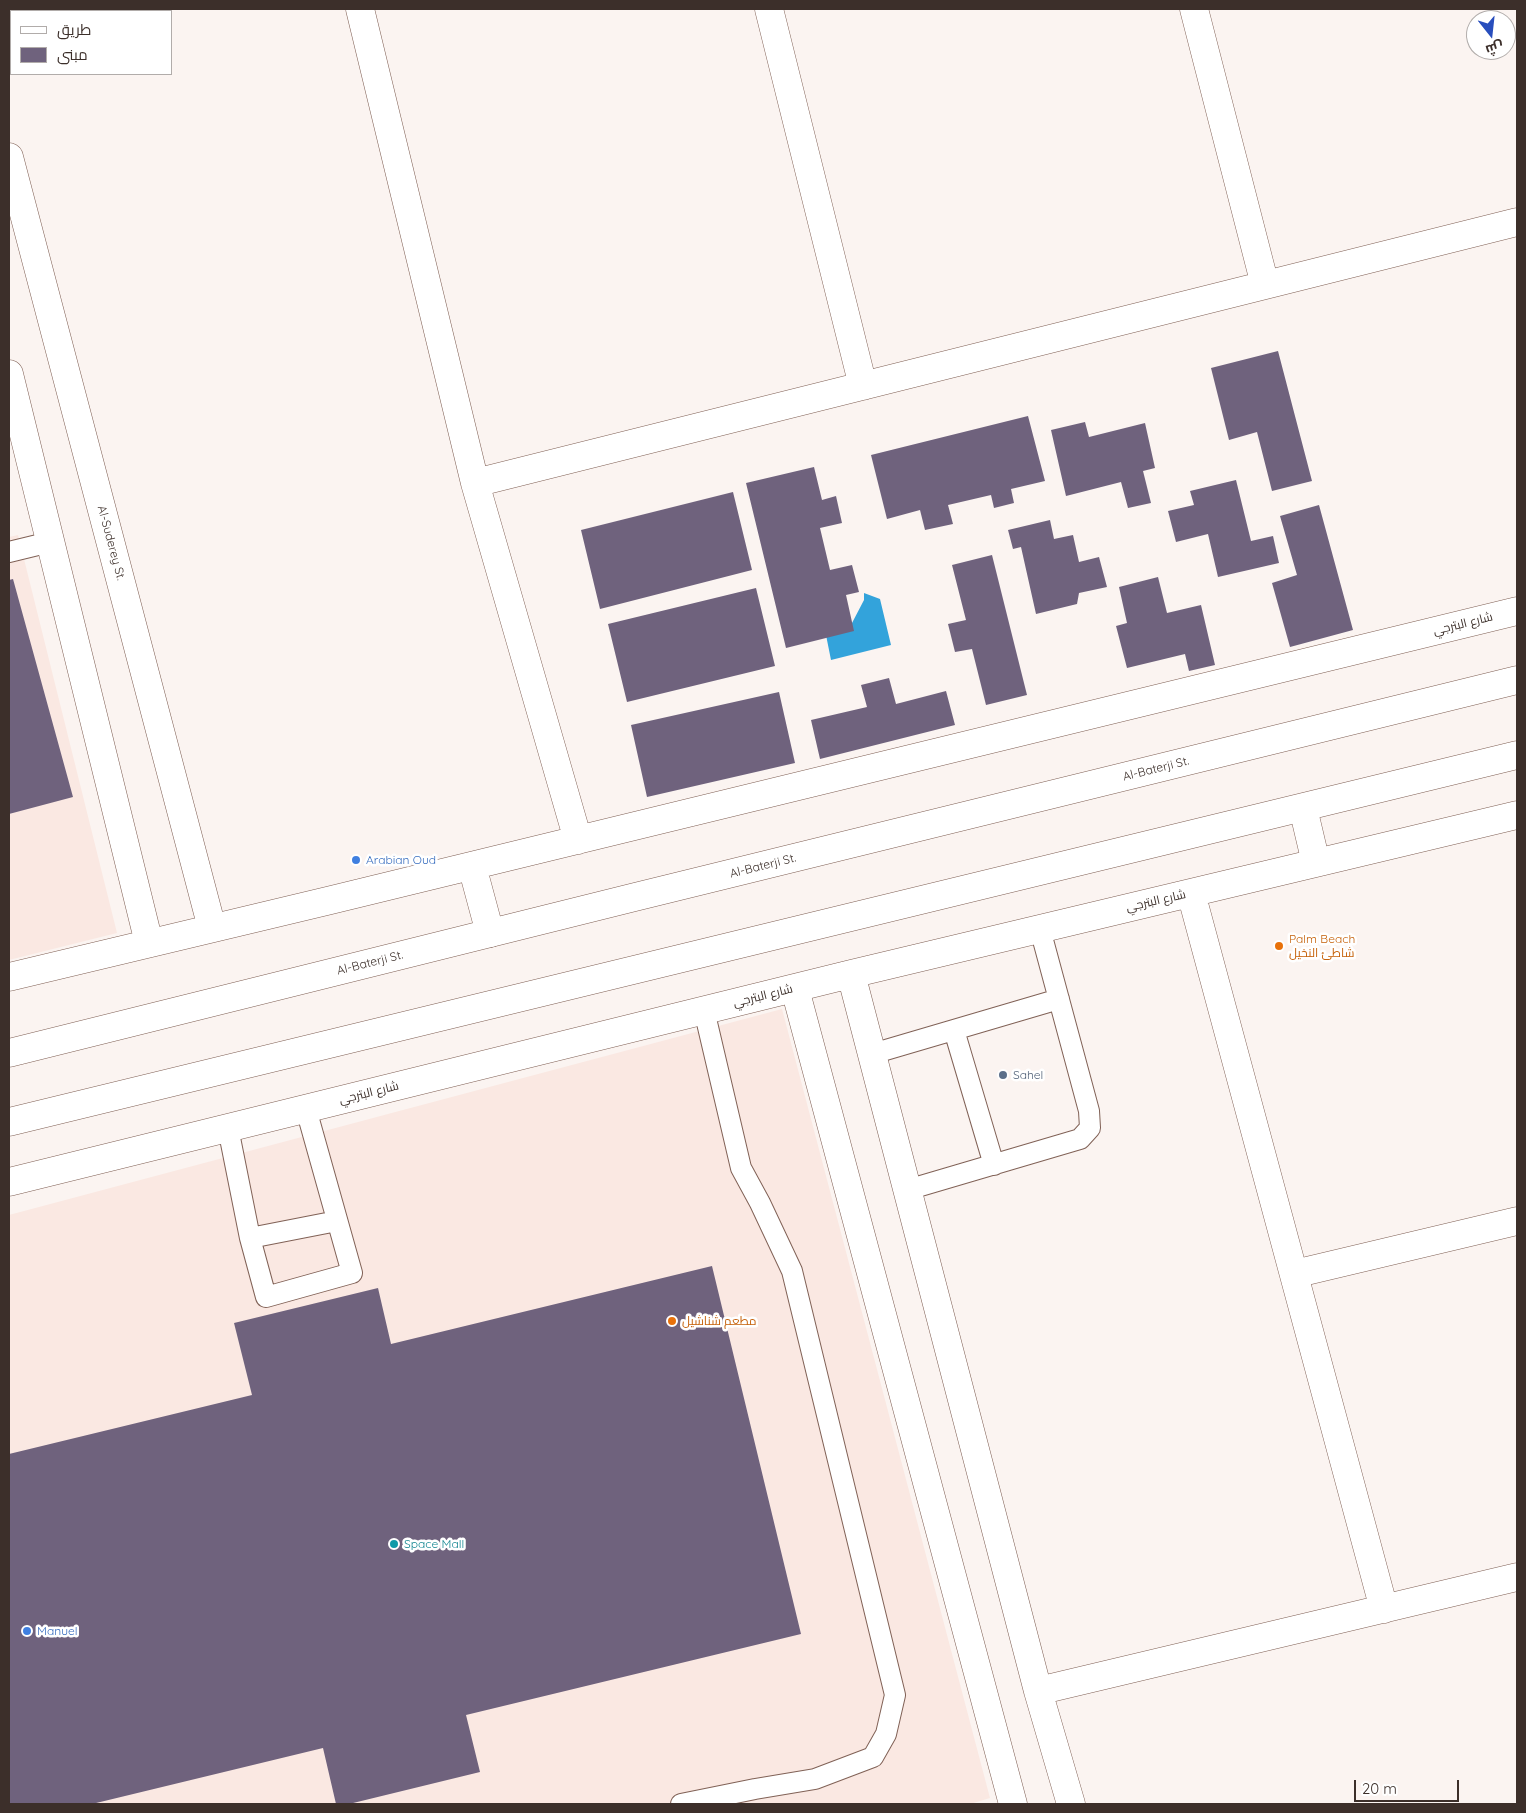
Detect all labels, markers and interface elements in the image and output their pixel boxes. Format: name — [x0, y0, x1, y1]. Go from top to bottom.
legend — [10, 10, 172, 75]
north arrow — [1466, 10, 1516, 60]
text: طريق — [57, 20, 91, 39]
text: ش — [1484, 37, 1506, 60]
text: مبنى — [57, 45, 88, 64]
street label: Al-Suderey St. — [94, 504, 128, 582]
street label: شارع البترجي — [1432, 610, 1494, 638]
street label: Al-Baterji St. — [1121, 754, 1191, 784]
street label: Al-Baterji St. — [728, 851, 798, 881]
place label: Arabian Oud — [366, 853, 436, 867]
marker: Arabian Oud — [350, 854, 362, 866]
street label: شارع البترجي — [1125, 887, 1187, 915]
place label: Palm Beach شاطئ النخيل — [1289, 932, 1355, 960]
marker: Palm Beach شاطئ النخيل — [1273, 940, 1285, 952]
street label: Al-Baterji St. — [335, 948, 405, 978]
street label: شارع البترجي — [732, 982, 794, 1010]
place label: Sahel — [1013, 1068, 1043, 1082]
marker: Sahel — [997, 1069, 1009, 1081]
street label: شارع البترجي — [338, 1079, 400, 1107]
place label: مطعم شناشيل — [682, 1314, 756, 1328]
marker: مطعم شناشيل — [666, 1315, 678, 1327]
place label: Space Mall — [404, 1537, 464, 1551]
marker: Space Mall — [388, 1538, 400, 1550]
place label: Manuel — [37, 1624, 77, 1638]
marker: Manuel — [21, 1625, 33, 1637]
scale bar — [1356, 1770, 1461, 1802]
text: 20 m — [1362, 1779, 1397, 1798]

